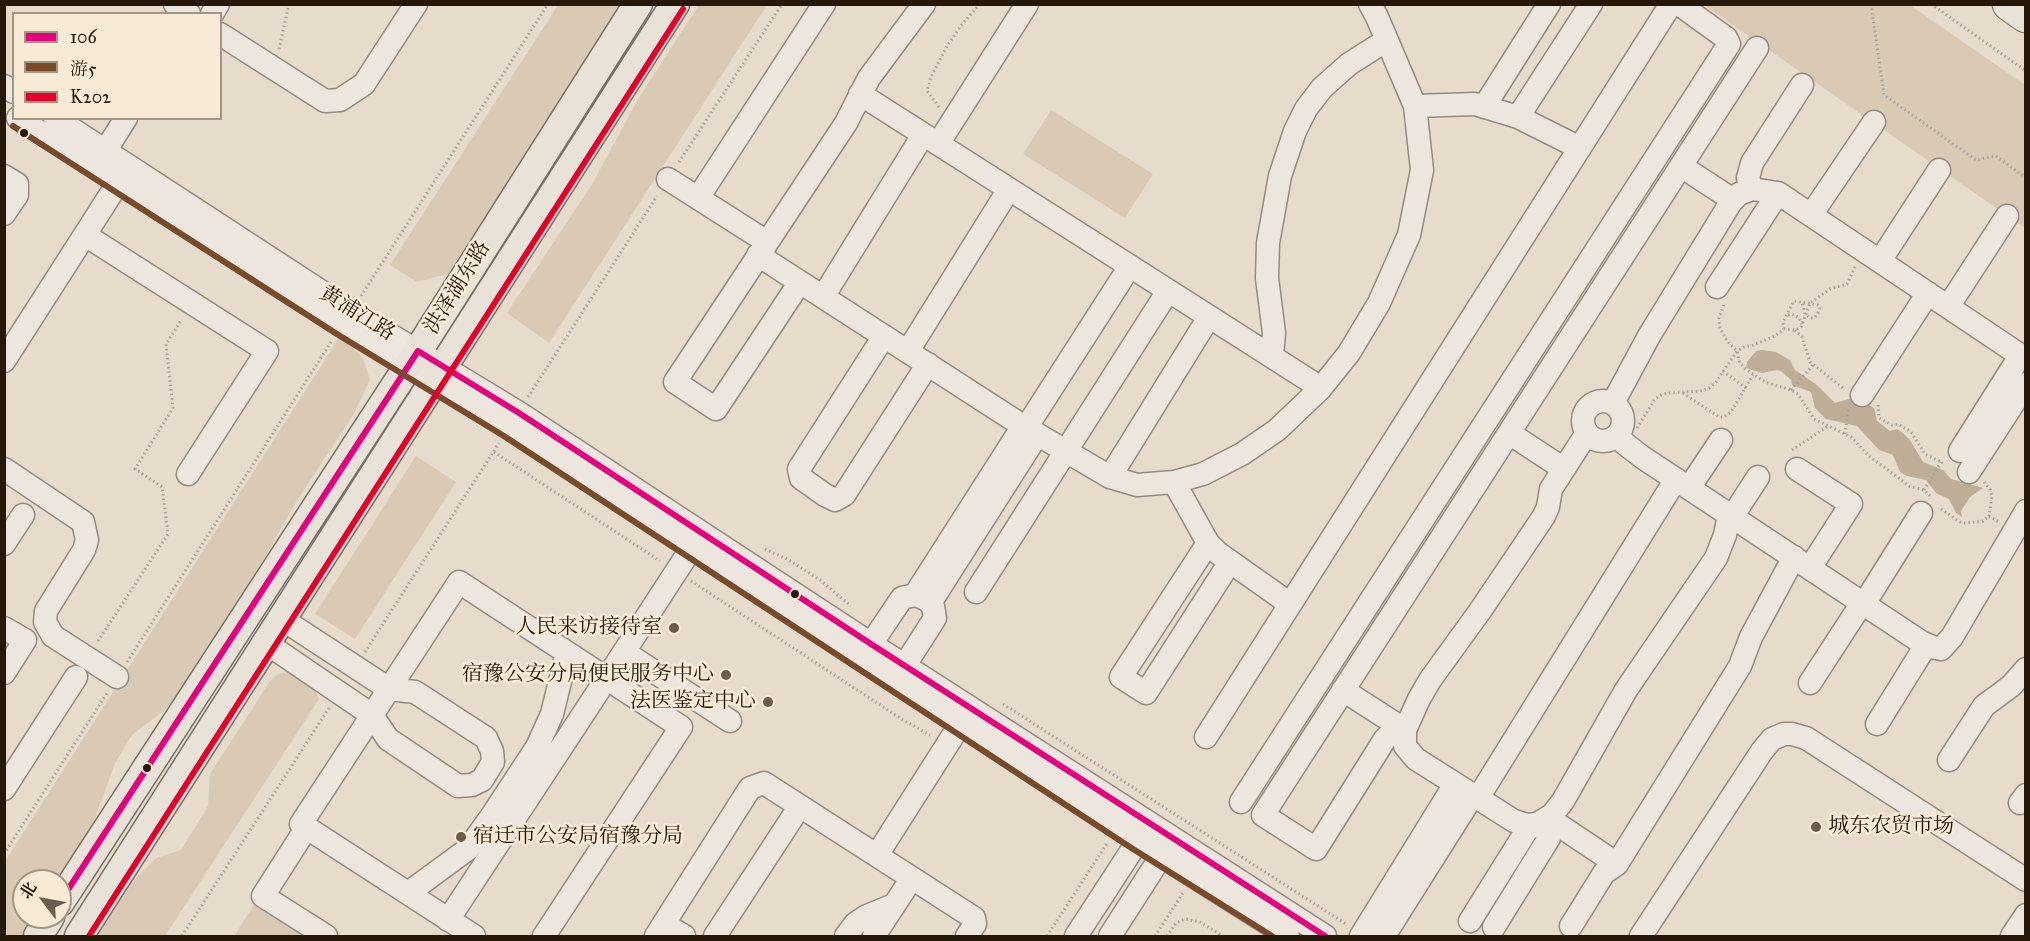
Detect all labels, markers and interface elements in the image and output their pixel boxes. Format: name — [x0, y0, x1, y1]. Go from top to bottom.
legend — [12, 12, 222, 120]
text: 106 — [70, 26, 97, 48]
text: 游5 — [70, 58, 96, 80]
text: K202 — [70, 86, 111, 108]
unlabelled marker — [18, 127, 30, 139]
street label: 洪泽湖东路 — [419, 237, 497, 339]
street label: 黄浦江路 — [315, 281, 399, 347]
unlabelled marker — [789, 588, 801, 600]
place label: 人民来访接待室 — [515, 615, 662, 641]
marker: 人民来访接待室 — [667, 621, 681, 635]
place label: 宿豫公安分局便民服务中心 — [462, 662, 714, 688]
marker: 宿豫公安分局便民服务中心 — [719, 668, 733, 682]
place label: 法医鉴定中心 — [630, 689, 756, 715]
marker: 法医鉴定中心 — [761, 695, 775, 709]
unlabelled marker — [141, 762, 153, 774]
place label: 城东农贸市场 — [1828, 814, 1954, 840]
marker: 城东农贸市场 — [1809, 820, 1823, 834]
place label: 宿迁市公安局宿豫分局 — [473, 824, 683, 850]
marker: 宿迁市公安局宿豫分局 — [454, 830, 468, 844]
north arrow — [12, 869, 72, 929]
text: 北 — [16, 878, 40, 902]

